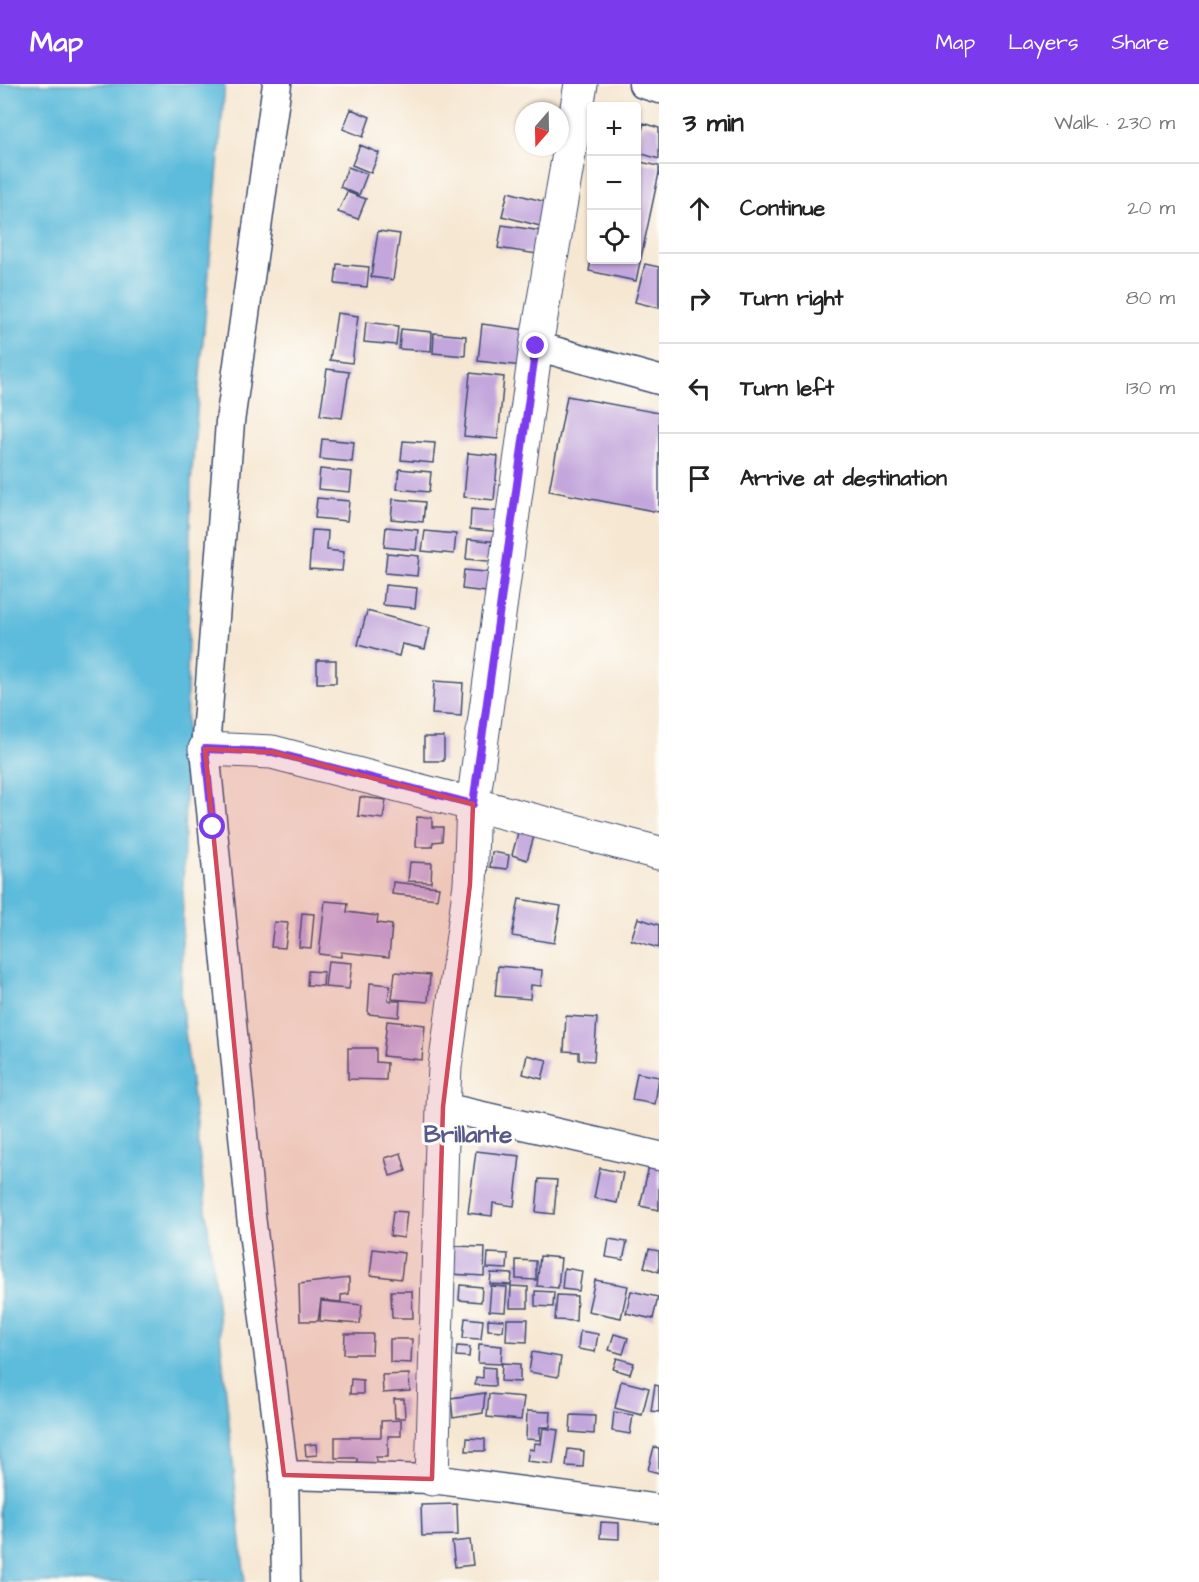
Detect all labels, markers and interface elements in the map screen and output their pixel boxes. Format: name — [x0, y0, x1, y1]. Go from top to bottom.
text: Map — [30, 23, 83, 62]
text: Map — [935, 28, 975, 57]
text: Layers — [1008, 28, 1078, 57]
text: Share — [1111, 28, 1169, 57]
north arrow — [515, 102, 569, 156]
map controls — [587, 102, 641, 264]
button: + — [587, 102, 641, 156]
text: 3 min — [683, 105, 744, 141]
text: Walk · 230 m — [1054, 109, 1175, 137]
button: − — [587, 156, 641, 210]
icon: ahead — [683, 192, 716, 225]
text: Continue — [740, 193, 825, 224]
text: 20 m — [1127, 194, 1175, 222]
button: locate — [587, 210, 641, 264]
icon: right — [683, 282, 716, 315]
text: Turn right — [740, 283, 843, 314]
text: 80 m — [1126, 284, 1175, 312]
route end — [522, 332, 548, 358]
icon: left — [683, 372, 716, 405]
text: Turn left — [740, 373, 834, 404]
text: 130 m — [1126, 374, 1175, 402]
icon: arrive — [683, 462, 716, 495]
text: Arrive at destination — [740, 463, 947, 494]
route start — [199, 813, 225, 839]
district label: Brillante — [424, 1118, 512, 1152]

